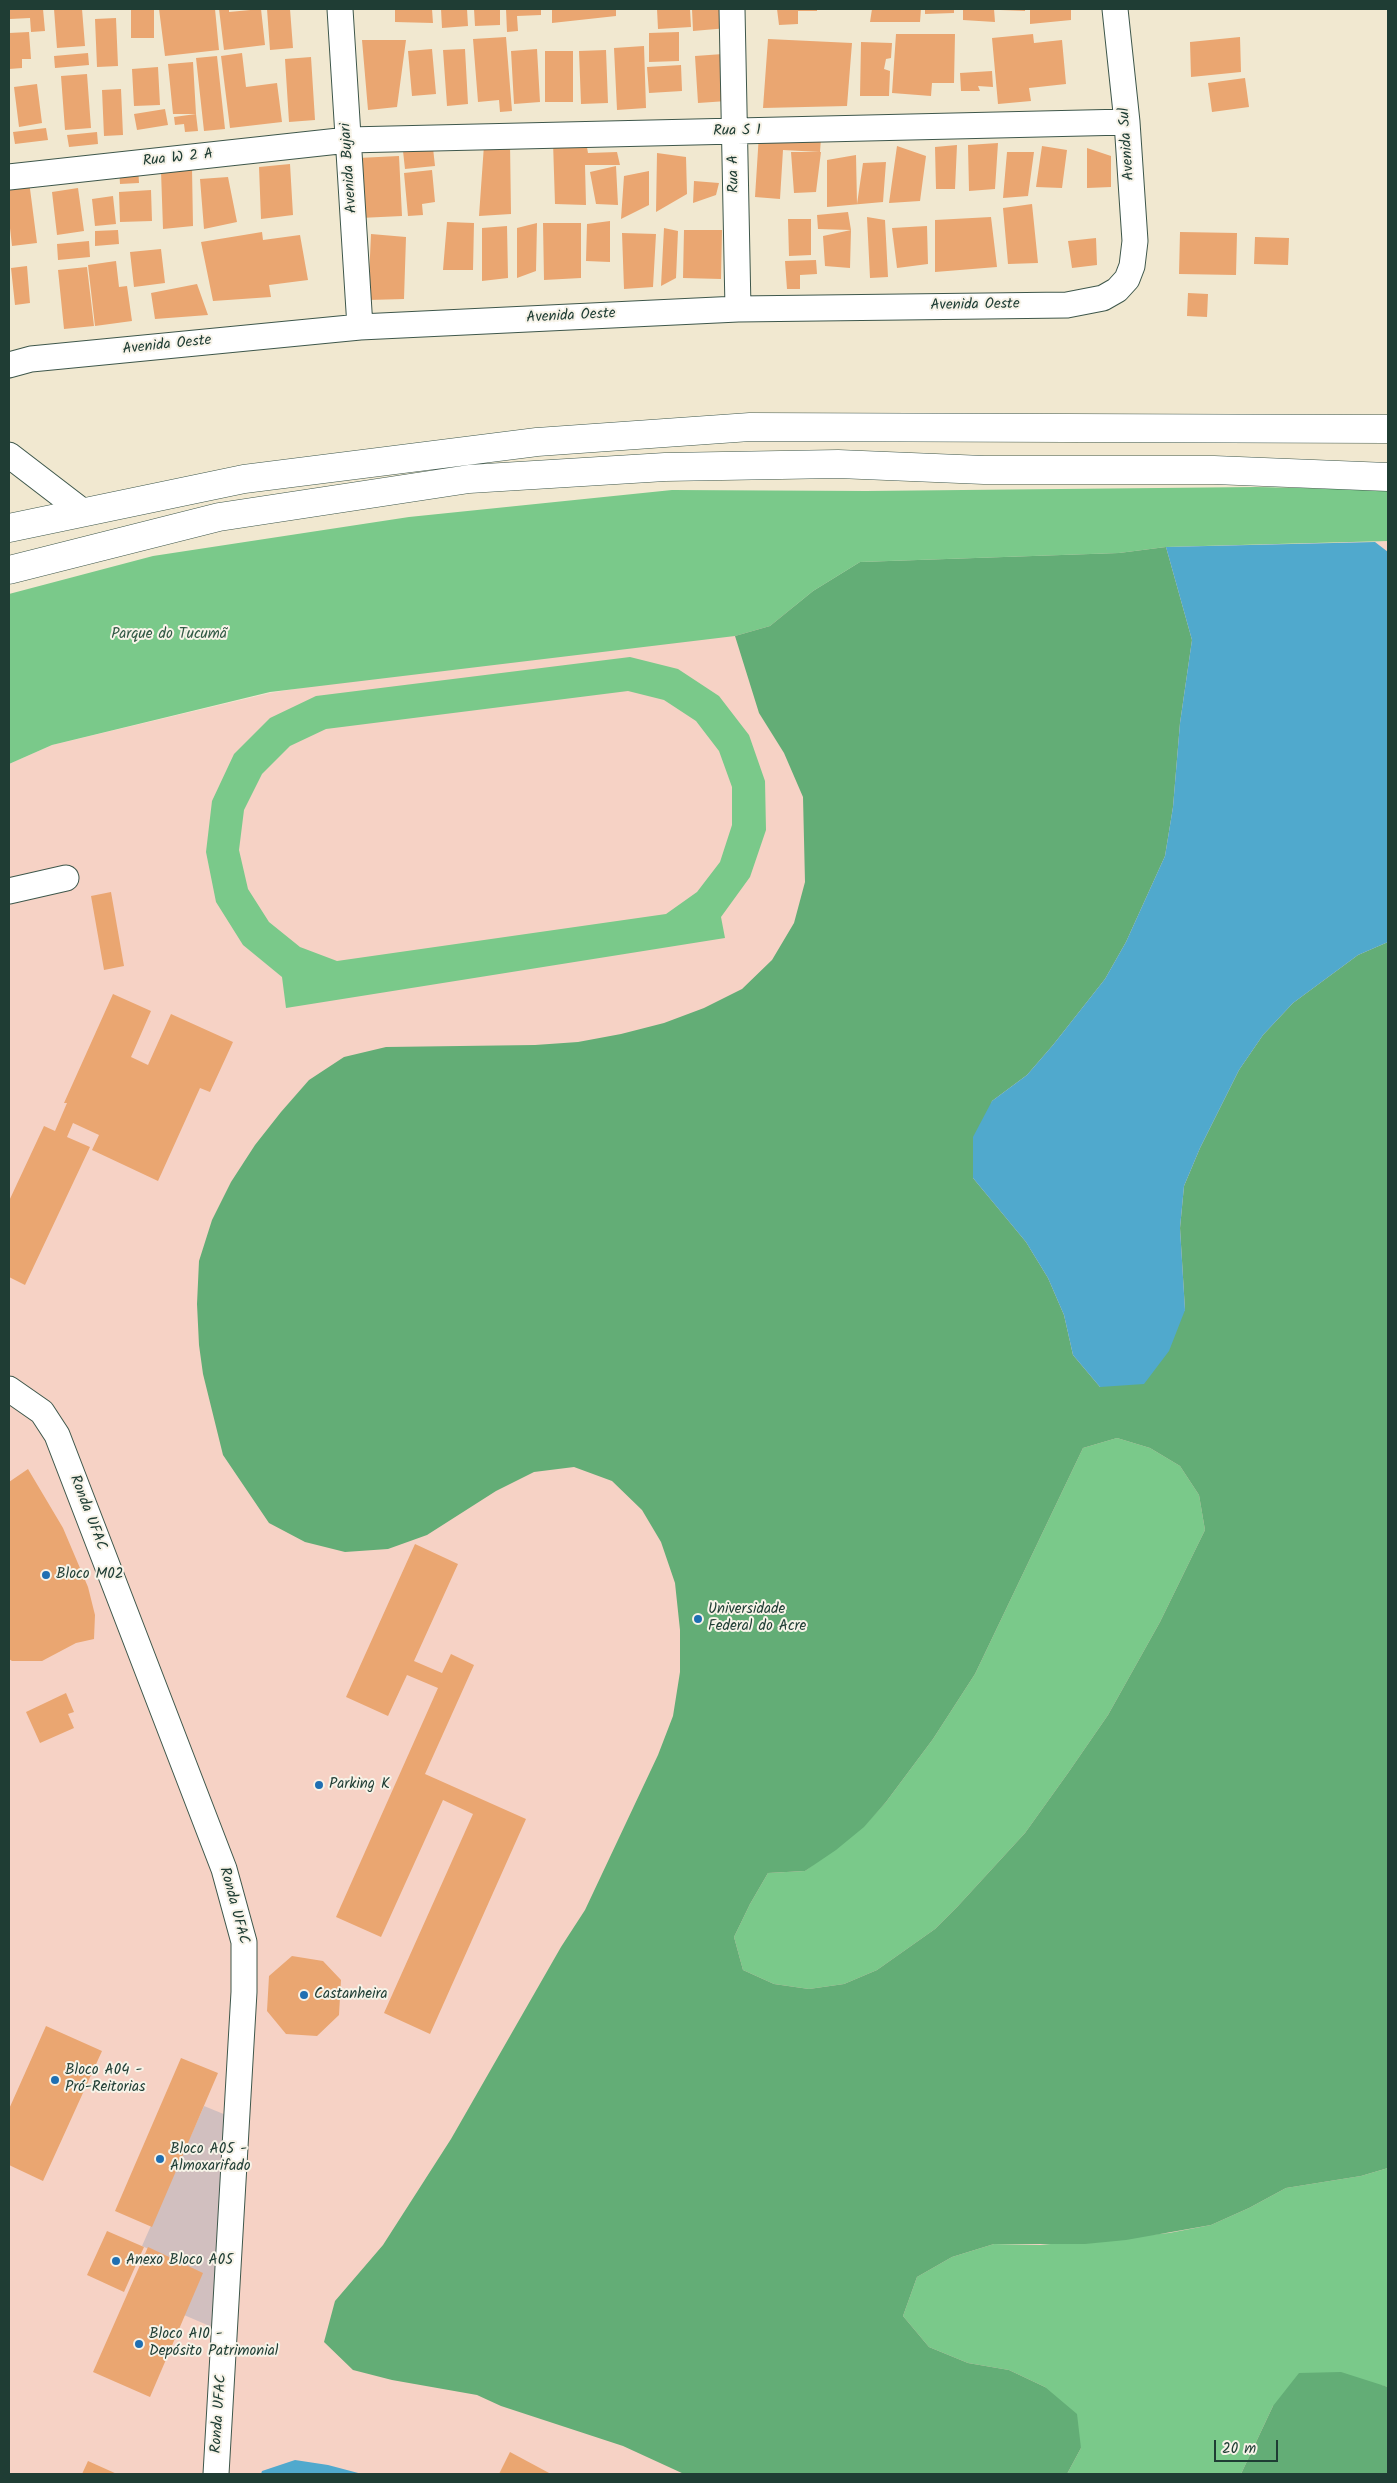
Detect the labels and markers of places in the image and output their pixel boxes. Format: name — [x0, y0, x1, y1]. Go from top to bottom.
place label: Bloco M02 — [56, 1566, 124, 1584]
marker: Bloco M02 — [40, 1569, 52, 1581]
place label: Universidade Federal do Acre — [708, 1601, 806, 1636]
marker: Universidade Federal do Acre — [692, 1613, 704, 1625]
place label: Parking K — [329, 1776, 390, 1794]
marker: Parking K — [313, 1779, 325, 1791]
place label: Castanheira — [314, 1986, 388, 2004]
marker: Castanheira — [298, 1989, 310, 2001]
place label: Bloco A04 - Pró-Reitorias — [65, 2062, 145, 2097]
marker: Bloco A04 - Pró-Reitorias — [49, 2074, 61, 2086]
place label: Bloco A05 - Almoxarifado — [170, 2141, 250, 2176]
marker: Bloco A05 - Almoxarifado — [154, 2153, 166, 2165]
place label: Anexo Bloco A05 — [126, 2252, 233, 2270]
marker: Anexo Bloco A05 — [110, 2255, 122, 2267]
place label: Bloco A10 - Depósito Patrimonial — [149, 2326, 278, 2361]
marker: Bloco A10 - Depósito Patrimonial — [133, 2338, 145, 2350]

